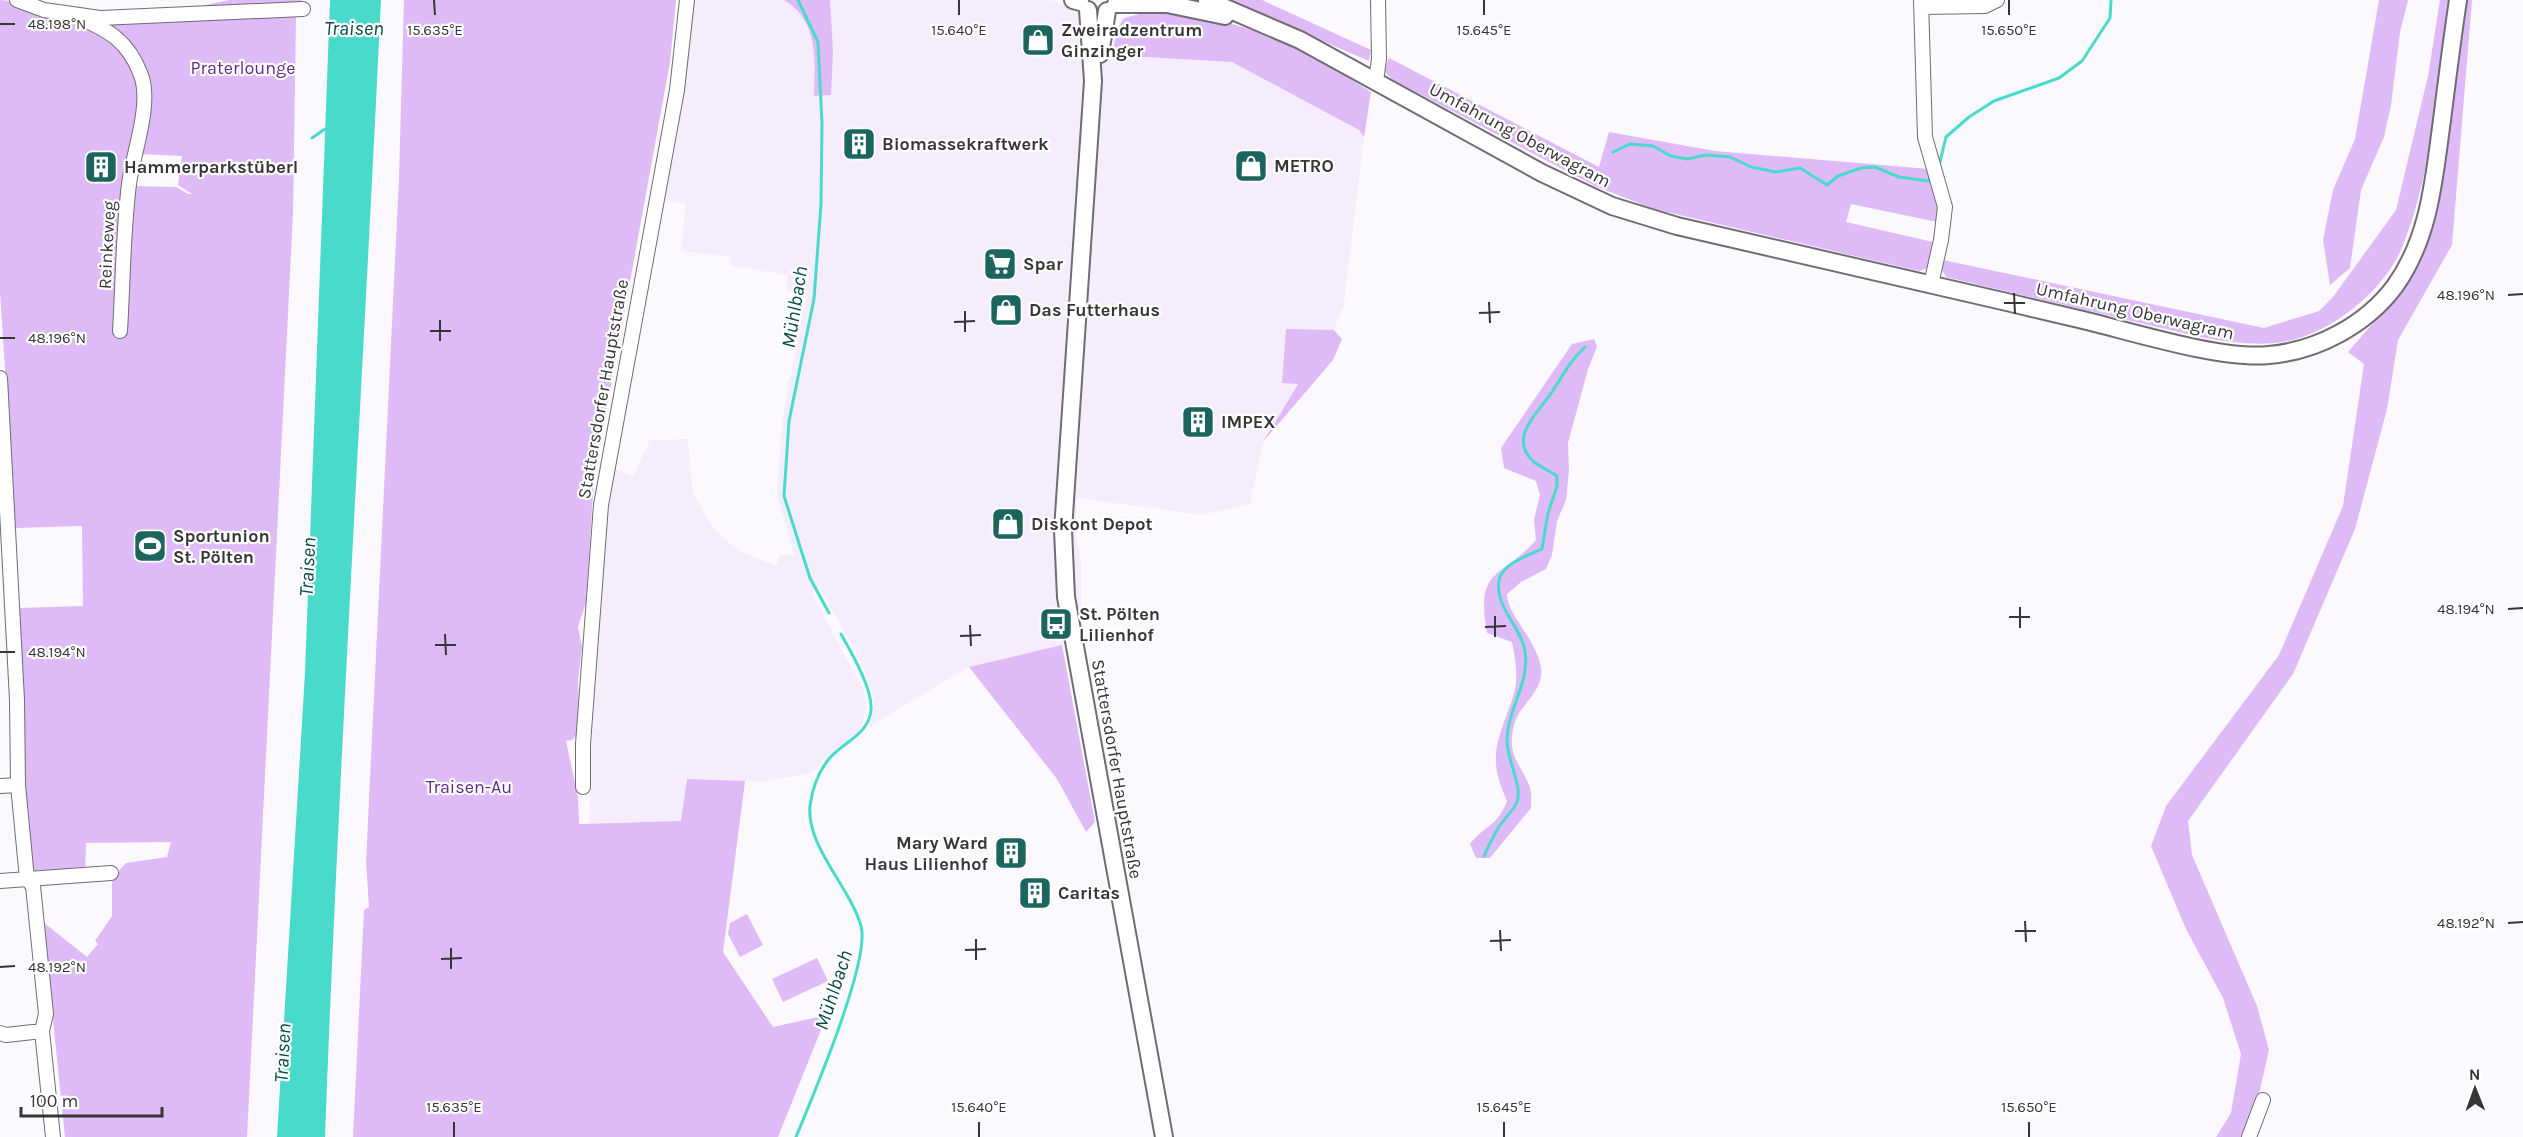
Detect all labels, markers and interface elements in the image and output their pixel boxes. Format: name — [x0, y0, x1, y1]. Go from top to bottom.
text: 48.198°N — [28, 15, 86, 33]
water label: Traisen — [324, 17, 384, 40]
place label: Zweiradzentrum Ginzinger — [1061, 19, 1202, 62]
text: 15.635°E — [407, 21, 463, 39]
text: 15.640°E — [931, 21, 987, 39]
text: 15.645°E — [1456, 21, 1512, 39]
text: 15.650°E — [1981, 21, 2037, 39]
shop icon: Zweiradzentrum Ginzinger — [1020, 22, 1056, 58]
park label: Praterlounge — [191, 57, 295, 79]
street label: Umfahrung Oberwagram — [1425, 78, 1615, 192]
building icon: Biomassekraftwerk — [841, 126, 877, 162]
place label: Biomassekraftwerk — [882, 133, 1049, 155]
shop icon: METRO — [1233, 148, 1269, 184]
building icon: Hammerparkstüberl — [83, 149, 119, 185]
place label: METRO — [1274, 155, 1334, 177]
place label: Hammerparkstüberl — [124, 156, 298, 178]
street label: Reinkeweg — [94, 200, 120, 290]
supermarket icon: Spar — [982, 246, 1018, 282]
place label: Spar — [1023, 253, 1063, 275]
water label: Mühlbach — [777, 264, 812, 350]
street label: Stattersdorfer Hauptstraße — [573, 277, 633, 501]
street label: Umfahrung Oberwagram — [2034, 277, 2236, 345]
text: 48.196°N — [2437, 286, 2495, 304]
shop icon: Das Futterhaus — [988, 292, 1024, 328]
place label: Das Futterhaus — [1029, 299, 1160, 321]
text: 48.196°N — [28, 329, 86, 347]
building icon: IMPEX — [1180, 404, 1216, 440]
place label: IMPEX — [1221, 411, 1276, 433]
shop icon: Diskont Depot — [990, 506, 1026, 542]
place label: Diskont Depot — [1031, 513, 1153, 535]
place label: Sportunion St. Pölten — [173, 525, 270, 568]
sports icon: Sportunion St. Pölten — [132, 528, 168, 564]
water label: Traisen — [294, 537, 321, 597]
text: 48.194°N — [2437, 600, 2495, 618]
place label: St. Pölten Lilienhof — [1079, 603, 1160, 646]
bus stop icon: St. Pölten Lilienhof — [1038, 606, 1074, 642]
text: 48.194°N — [28, 643, 86, 661]
street label: Stattersdorfer Hauptstraße — [1087, 657, 1147, 881]
park label: Traisen-Au — [426, 776, 512, 798]
place label: Mary Ward Haus Lilienhof — [864, 832, 988, 875]
building icon: Mary Ward Haus Lilienhof — [993, 835, 1029, 871]
building icon: Caritas — [1017, 875, 1053, 911]
place label: Caritas — [1058, 882, 1120, 904]
text: 48.192°N — [2437, 914, 2495, 932]
water label: Mühlbach — [810, 947, 857, 1033]
text: 48.192°N — [28, 958, 86, 976]
water label: Traisen — [269, 1023, 296, 1083]
north arrow — [2445, 1059, 2505, 1119]
text: N — [2469, 1065, 2481, 1084]
scale bar — [21, 1080, 162, 1118]
text: 100 m — [30, 1090, 78, 1112]
text: 15.635°E — [426, 1098, 482, 1116]
text: 15.640°E — [951, 1098, 1007, 1116]
text: 15.645°E — [1476, 1098, 1532, 1116]
text: 15.650°E — [2001, 1098, 2057, 1116]

